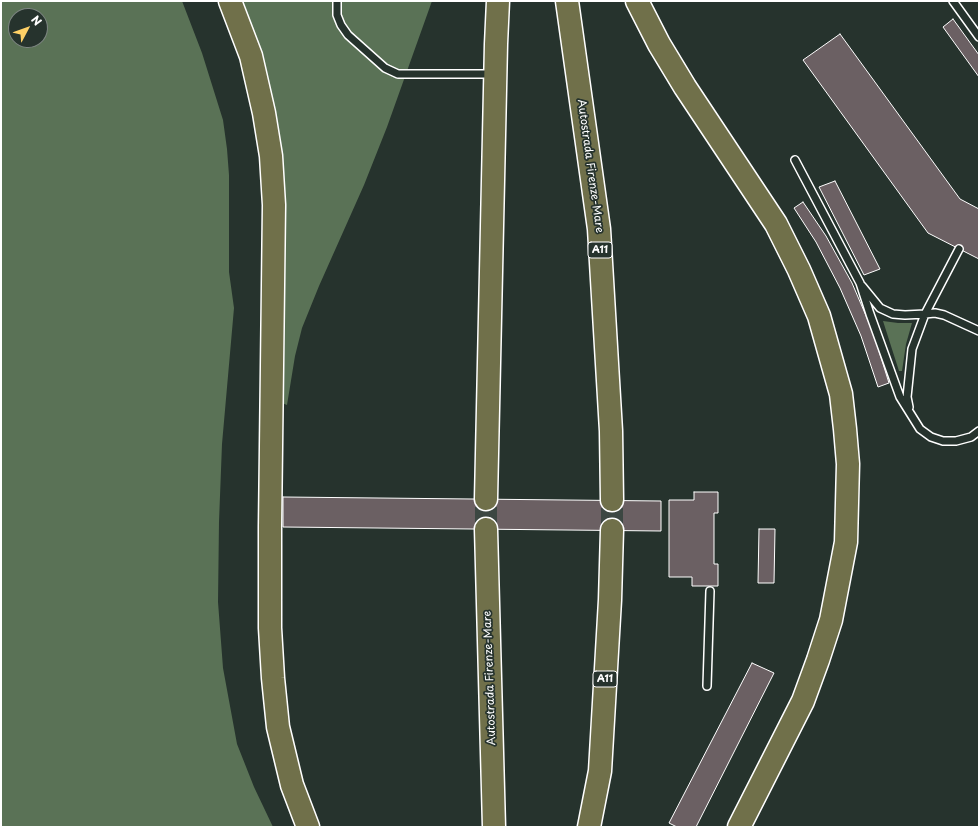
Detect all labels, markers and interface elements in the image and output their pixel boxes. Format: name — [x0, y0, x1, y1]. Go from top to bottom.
north arrow — [8, 8, 48, 48]
text: N — [27, 12, 46, 29]
street label: Autostrada Firenze-Mare — [574, 98, 606, 234]
road number: A11 — [588, 242, 612, 258]
street label: Autostrada Firenze-Mare — [481, 610, 499, 746]
road number: A11 — [593, 671, 617, 687]

